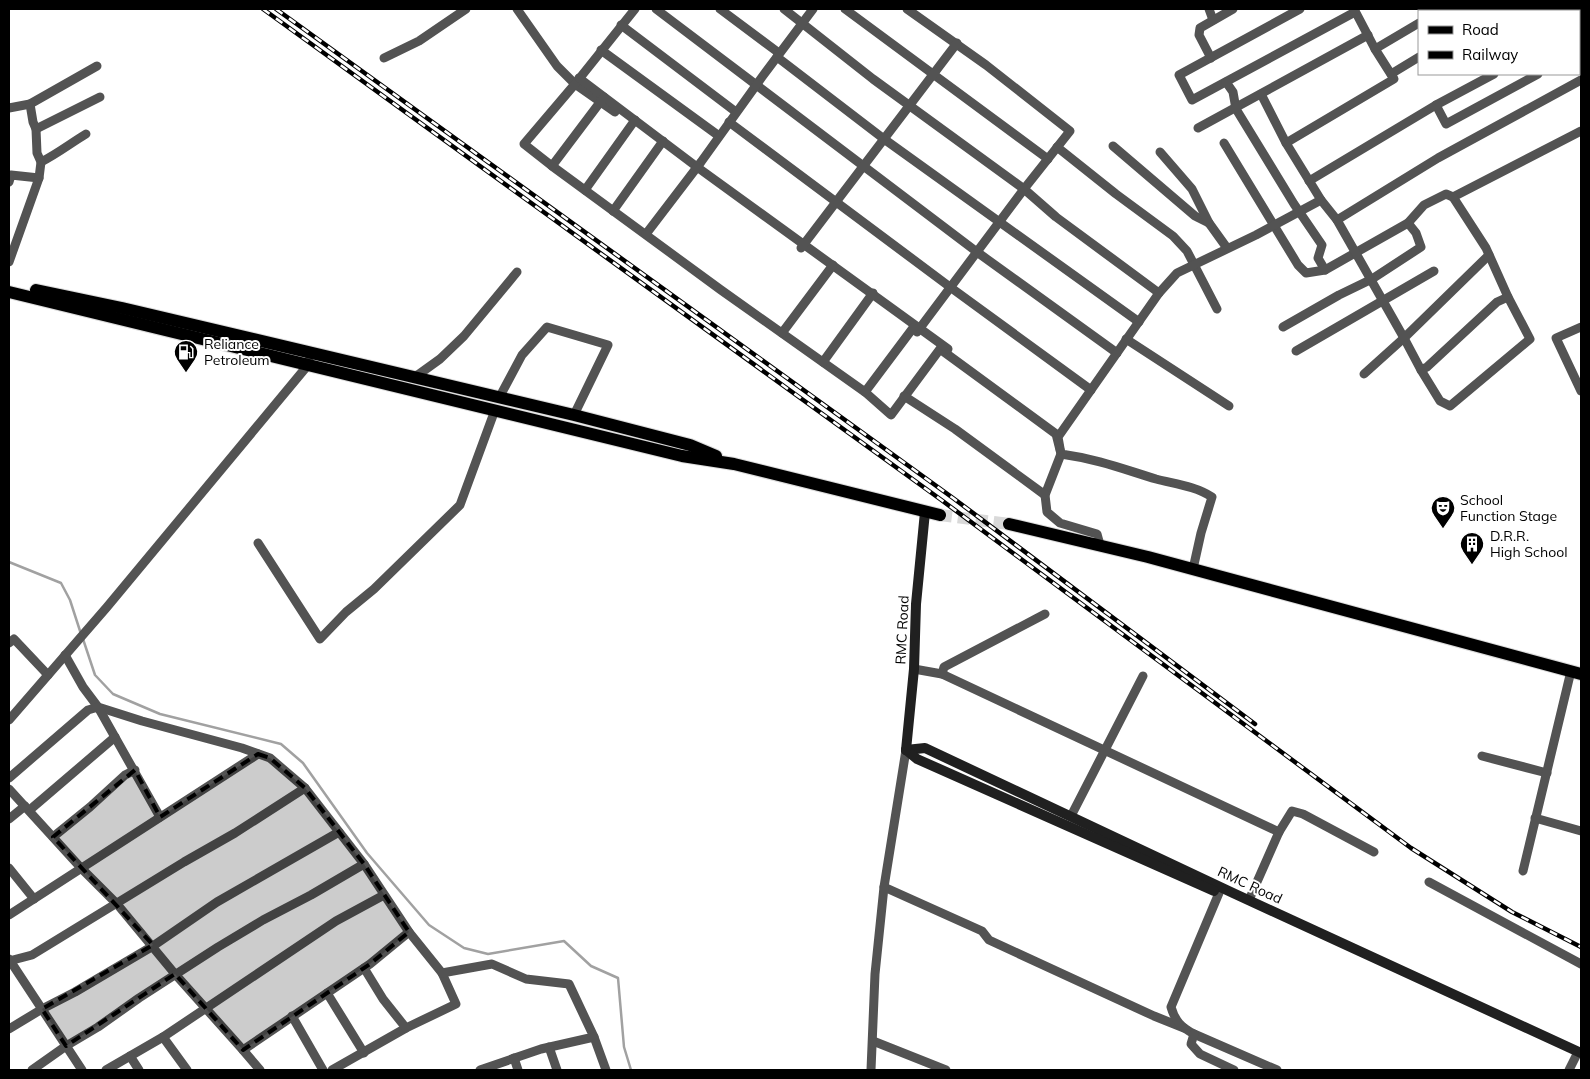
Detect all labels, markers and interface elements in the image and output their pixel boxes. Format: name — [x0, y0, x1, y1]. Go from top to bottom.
legend — [1418, 10, 1580, 75]
text: Road — [1462, 20, 1499, 39]
text: Railway — [1462, 45, 1518, 64]
place label: Reliance Petroleum — [204, 335, 270, 369]
fuel station icon: Reliance Petroleum — [173, 339, 199, 373]
place label: School Function Stage — [1460, 491, 1557, 525]
theatre icon: School Function Stage — [1430, 495, 1456, 529]
place label: D.R.R. High School — [1490, 527, 1568, 561]
building icon: D.R.R. High School — [1459, 531, 1485, 565]
street label: RMC Road — [891, 595, 913, 665]
street label: RMC Road — [1215, 862, 1285, 908]

